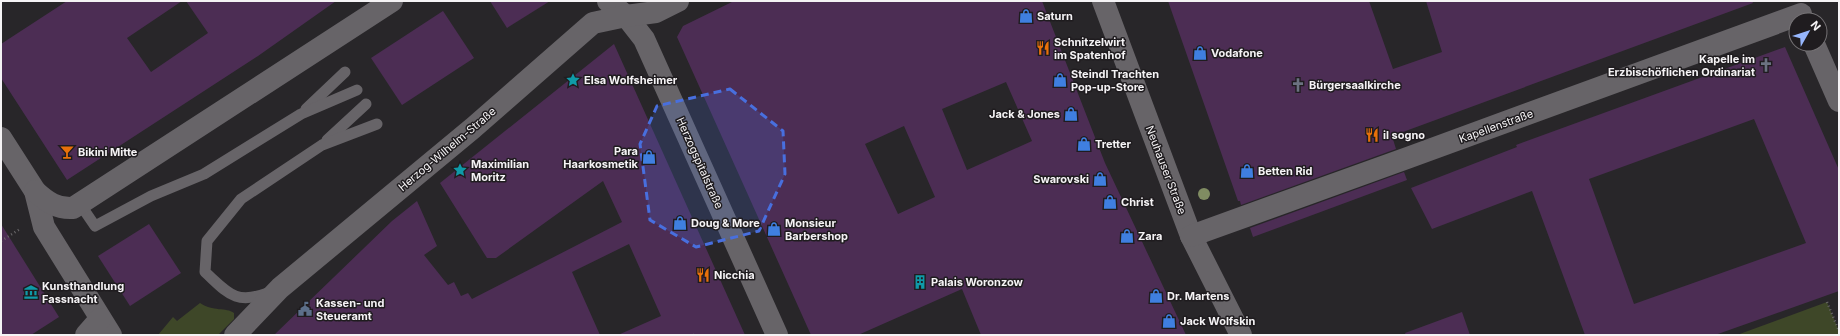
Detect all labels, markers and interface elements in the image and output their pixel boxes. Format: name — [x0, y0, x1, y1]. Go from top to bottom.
shop icon: Saturn — [1018, 8, 1034, 24]
place label: Saturn — [1037, 9, 1073, 23]
north arrow — [1788, 12, 1828, 52]
text: N — [1808, 18, 1824, 33]
place label: Schnitzelwirt im Spatenhof — [1054, 35, 1126, 62]
restaurant icon: Schnitzelwirt im Spatenhof — [1035, 40, 1051, 56]
shop icon: Vodafone — [1192, 45, 1208, 61]
place label: Vodafone — [1211, 46, 1263, 60]
place label: Kapelle im Erzbischöflichen Ordinariat — [1608, 52, 1755, 79]
church icon: Kapelle im Erzbischöflichen Ordinariat — [1758, 57, 1774, 73]
place label: Steindl Trachten Pop-up-Store — [1071, 67, 1159, 94]
place icon: Elsa Wolfsheimer — [565, 72, 581, 88]
shop icon: Steindl Trachten Pop-up-Store — [1052, 72, 1068, 88]
place label: Elsa Wolfsheimer — [584, 73, 678, 87]
church icon: Bürgersaalkirche — [1290, 77, 1306, 93]
place label: Bürgersaalkirche — [1309, 78, 1401, 92]
street label: Herzog-Wilhelm-Straße — [395, 104, 499, 194]
shop icon: Jack & Jones — [1063, 106, 1079, 122]
street label: Kapellenstraße — [1457, 106, 1535, 146]
place label: Jack & Jones — [989, 107, 1060, 121]
street label: Herzogspitalstraße — [674, 115, 726, 211]
street label: Neuhauser Straße — [1143, 124, 1189, 216]
restaurant icon: il sogno — [1364, 127, 1380, 143]
place label: il sogno — [1383, 128, 1425, 142]
shop icon: Tretter — [1076, 136, 1092, 152]
place label: Tretter — [1095, 137, 1132, 151]
bar icon: Bikini Mitte — [59, 144, 75, 160]
place label: Para Haarkosmetik — [563, 144, 639, 171]
place label: Bikini Mitte — [78, 145, 138, 159]
shop icon: Para Haarkosmetik — [641, 149, 657, 165]
place label: Maximilian Moritz — [471, 157, 529, 184]
place icon: Maximilian Moritz — [452, 162, 468, 178]
shop icon: Betten Rid — [1239, 163, 1255, 179]
place label: Betten Rid — [1258, 164, 1313, 178]
shop icon: Swarovski — [1092, 171, 1108, 187]
place label: Swarovski — [1033, 172, 1089, 186]
shop icon: Christ — [1102, 194, 1118, 210]
place label: Christ — [1121, 195, 1154, 209]
shop icon: Doug & More — [672, 215, 688, 231]
place label: Doug & More — [691, 216, 760, 230]
place label: Monsieur Barbershop — [785, 216, 848, 243]
shop icon: Monsieur Barbershop — [766, 221, 782, 237]
shop icon: Zara — [1119, 228, 1135, 244]
place label: Zara — [1138, 229, 1162, 243]
restaurant icon: Nicchia — [695, 267, 711, 283]
place label: Nicchia — [714, 268, 755, 282]
building icon: Palais Woronzow — [912, 274, 928, 290]
place label: Palais Woronzow — [931, 275, 1024, 289]
place label: Kunsthandlung Fassnacht — [42, 279, 124, 306]
museum icon: Kunsthandlung Fassnacht — [23, 284, 39, 300]
shop icon: Dr. Martens — [1148, 288, 1164, 304]
place label: Dr. Martens — [1167, 289, 1230, 303]
place label: Kassen- und Steueramt — [316, 296, 384, 323]
public building icon: Kassen- und Steueramt — [297, 301, 313, 317]
shop icon: Jack Wolfskin — [1161, 313, 1177, 329]
place label: Jack Wolfskin — [1180, 314, 1256, 328]

